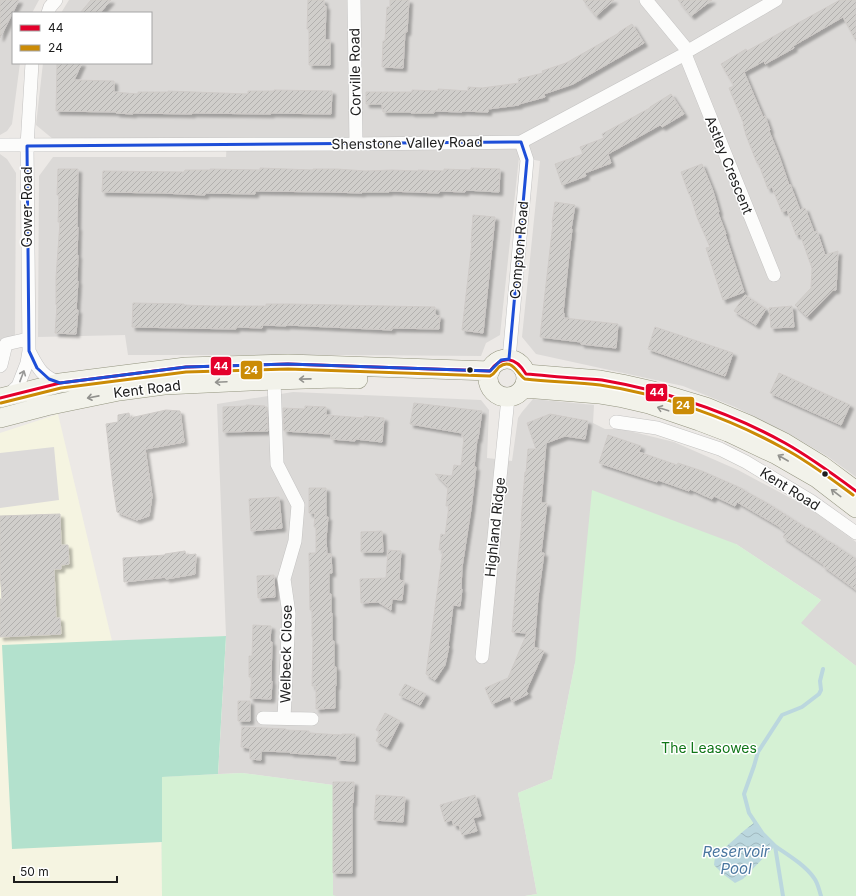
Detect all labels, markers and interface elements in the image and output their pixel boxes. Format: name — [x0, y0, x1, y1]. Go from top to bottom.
legend — [12, 12, 152, 64]
text: 44 — [48, 20, 64, 35]
street label: Corville Road — [345, 28, 364, 116]
text: 24 — [48, 40, 63, 55]
street label: Astley Crescent — [702, 113, 757, 217]
street label: Shenstone Valley Road — [331, 133, 483, 152]
street label: Gower Road — [18, 167, 35, 247]
street label: Compton Road — [506, 200, 531, 300]
line badge: 44 — [210, 356, 232, 376]
text: 44 — [214, 359, 228, 373]
line badge: 24 — [240, 360, 263, 380]
text: 24 — [244, 363, 258, 377]
unlabelled marker — [465, 365, 475, 375]
one-way arrow — [19, 369, 26, 382]
one-way arrow — [299, 375, 312, 383]
street label: Kent Road — [112, 376, 182, 401]
one-way arrow — [215, 378, 228, 386]
line badge: 44 — [645, 383, 668, 402]
text: 44 — [650, 385, 664, 399]
one-way arrow — [86, 393, 99, 401]
line badge: 24 — [672, 396, 695, 415]
text: 24 — [676, 398, 690, 412]
one-way arrow — [657, 405, 670, 412]
one-way arrow — [777, 454, 789, 462]
street label: Kent Road — [757, 463, 823, 514]
unlabelled marker — [820, 469, 830, 479]
street label: Highland Ridge — [481, 476, 508, 578]
one-way arrow — [831, 488, 842, 497]
street label: Welbeck Close — [276, 605, 295, 703]
park label: The Leasowes — [661, 739, 757, 756]
water label: Reservoir Pool — [703, 842, 770, 878]
scale bar — [14, 858, 117, 884]
text: 50 m — [20, 864, 49, 879]

